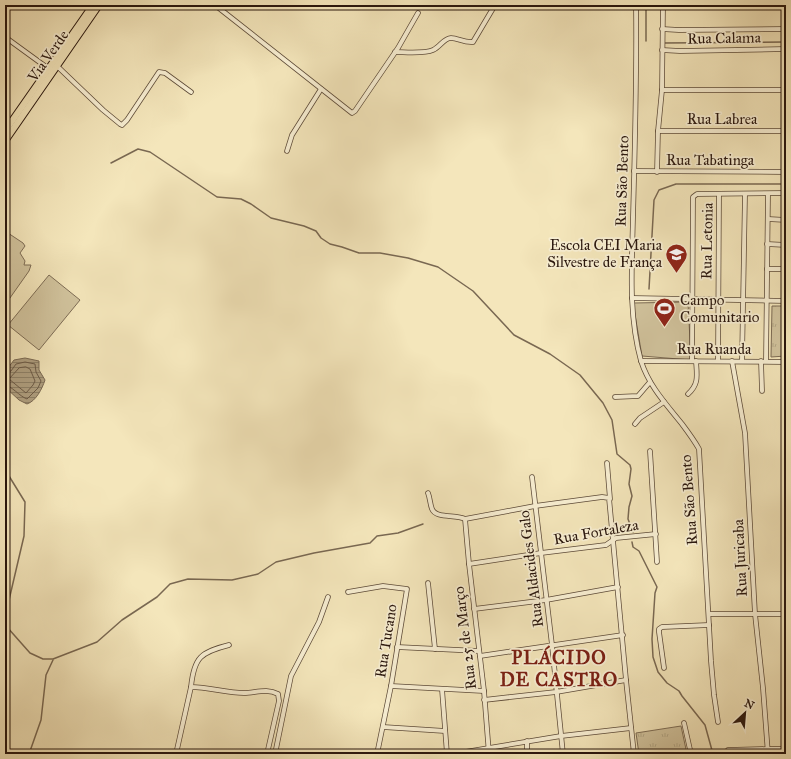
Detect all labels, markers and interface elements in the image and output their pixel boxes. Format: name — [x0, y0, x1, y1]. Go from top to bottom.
street label: Via Verde — [23, 27, 72, 86]
street label: Rua Calama — [687, 28, 762, 48]
street label: Rua Labrea — [687, 110, 758, 128]
street label: Rua São Bento — [611, 135, 633, 227]
street label: Rua Tabatinga — [666, 151, 755, 169]
street label: Rua Letonia — [697, 202, 717, 280]
place label: Escola CEI Maria Silvestre de França — [547, 236, 663, 271]
school or university icon: Escola CEI Maria Silvestre de França — [664, 241, 690, 274]
place label: Campo Comunitario — [680, 291, 760, 326]
sports icon: Campo Comunitario — [651, 296, 677, 329]
street label: Rua Ruanda — [677, 340, 752, 358]
street label: Rua São Bento — [677, 454, 701, 546]
street label: Rua Aldacides Galo — [515, 509, 547, 629]
street label: Rua Fortaleza — [552, 516, 640, 548]
street label: Rua Juricaba — [729, 518, 752, 597]
street label: Rua 25 de Março — [450, 585, 480, 691]
street label: Rua Tucano — [371, 602, 401, 679]
district label: PLÁCIDO DE CASTRO — [500, 645, 618, 691]
north arrow — [725, 693, 765, 733]
text: N — [742, 697, 757, 713]

